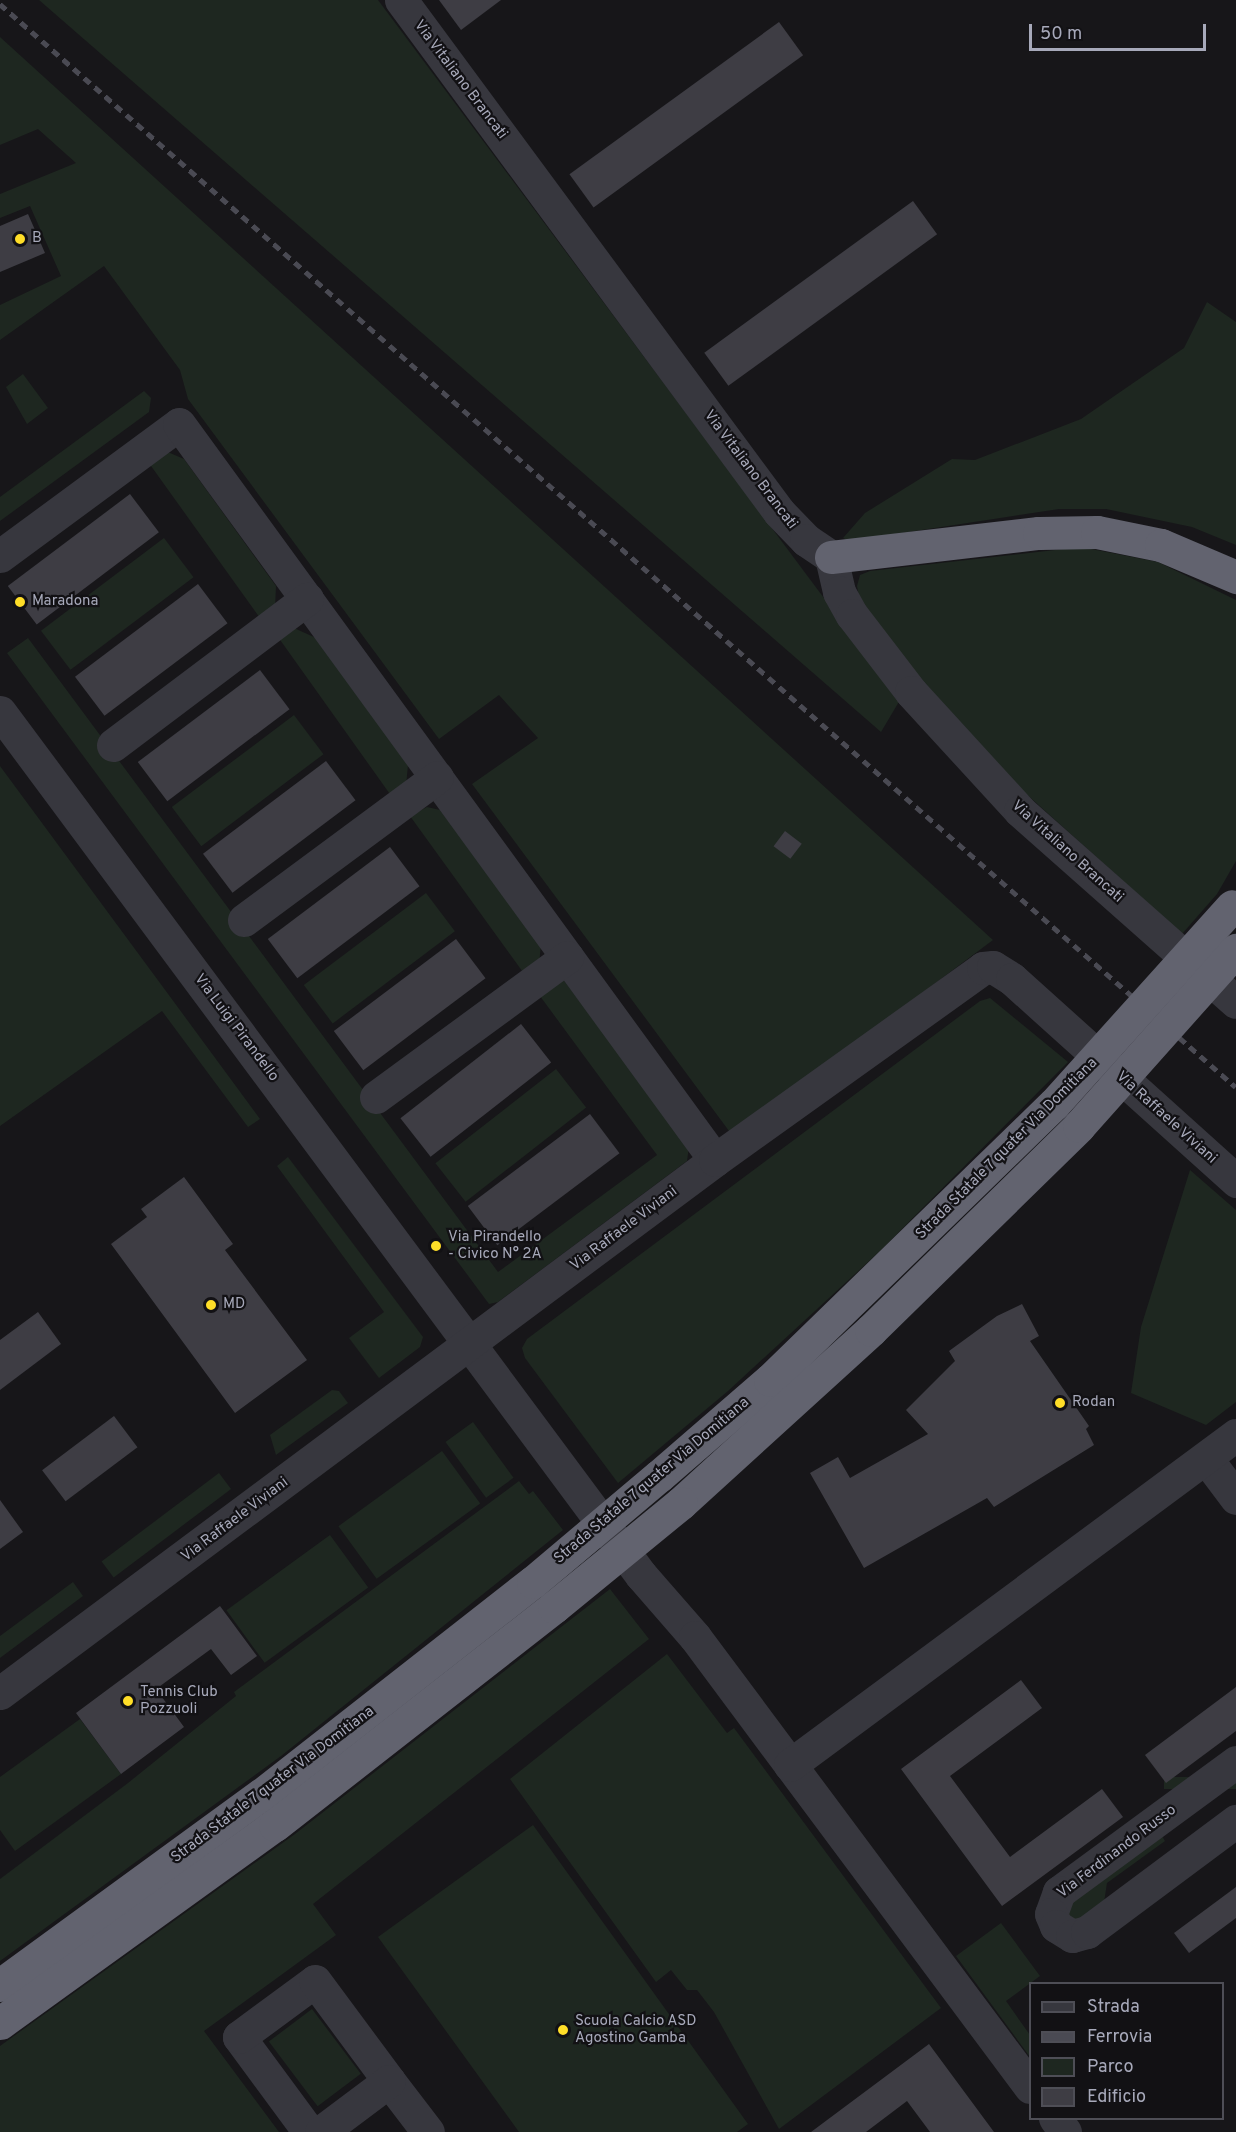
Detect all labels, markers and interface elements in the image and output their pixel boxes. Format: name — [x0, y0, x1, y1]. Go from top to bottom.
scale bar — [1032, 12, 1209, 50]
street label: Via Vitaliano Brancati — [409, 17, 511, 143]
text: 50 m — [1040, 23, 1082, 46]
place label: B — [32, 230, 42, 248]
marker: B — [13, 232, 27, 246]
street label: Via Vitaliano Brancati — [699, 407, 801, 533]
place label: Maradona — [32, 593, 98, 611]
marker: Maradona — [13, 595, 27, 609]
street label: Via Vitaliano Brancati — [1007, 797, 1127, 907]
street label: Via Luigi Pirandello — [190, 971, 282, 1085]
street label: Strada Statale 7 quater Via Domitiana — [912, 1054, 1102, 1244]
street label: Via Raffaele Viviani — [1112, 1068, 1220, 1168]
street label: Via Raffaele Viviani — [567, 1183, 681, 1275]
place label: Via Pirandello - Civico N° 2A — [448, 1228, 542, 1263]
marker: Via Pirandello - Civico N° 2A — [429, 1239, 443, 1253]
place label: MD — [223, 1296, 245, 1314]
marker: MD — [204, 1298, 218, 1312]
street label: Strada Statale 7 quater Via Domitiana — [550, 1393, 754, 1569]
place label: Rodan — [1072, 1394, 1115, 1412]
marker: Rodan — [1053, 1396, 1067, 1410]
street label: Via Raffaele Viviani — [178, 1474, 292, 1566]
place label: Tennis Club Pozzuoli — [140, 1683, 218, 1718]
marker: Tennis Club Pozzuoli — [121, 1694, 135, 1708]
street label: Strada Statale 7 quater Via Domitiana — [167, 1702, 379, 1868]
street label: Via Ferdinando Russo — [1054, 1801, 1180, 1903]
legend — [1029, 1982, 1224, 2120]
text: Strada — [1087, 1996, 1140, 2019]
place label: Scuola Calcio ASD Agostino Gamba — [575, 2012, 697, 2047]
marker: Scuola Calcio ASD Agostino Gamba — [556, 2023, 570, 2037]
text: Ferrovia — [1087, 2026, 1152, 2049]
text: Parco — [1087, 2056, 1133, 2079]
text: Edificio — [1087, 2086, 1146, 2109]

